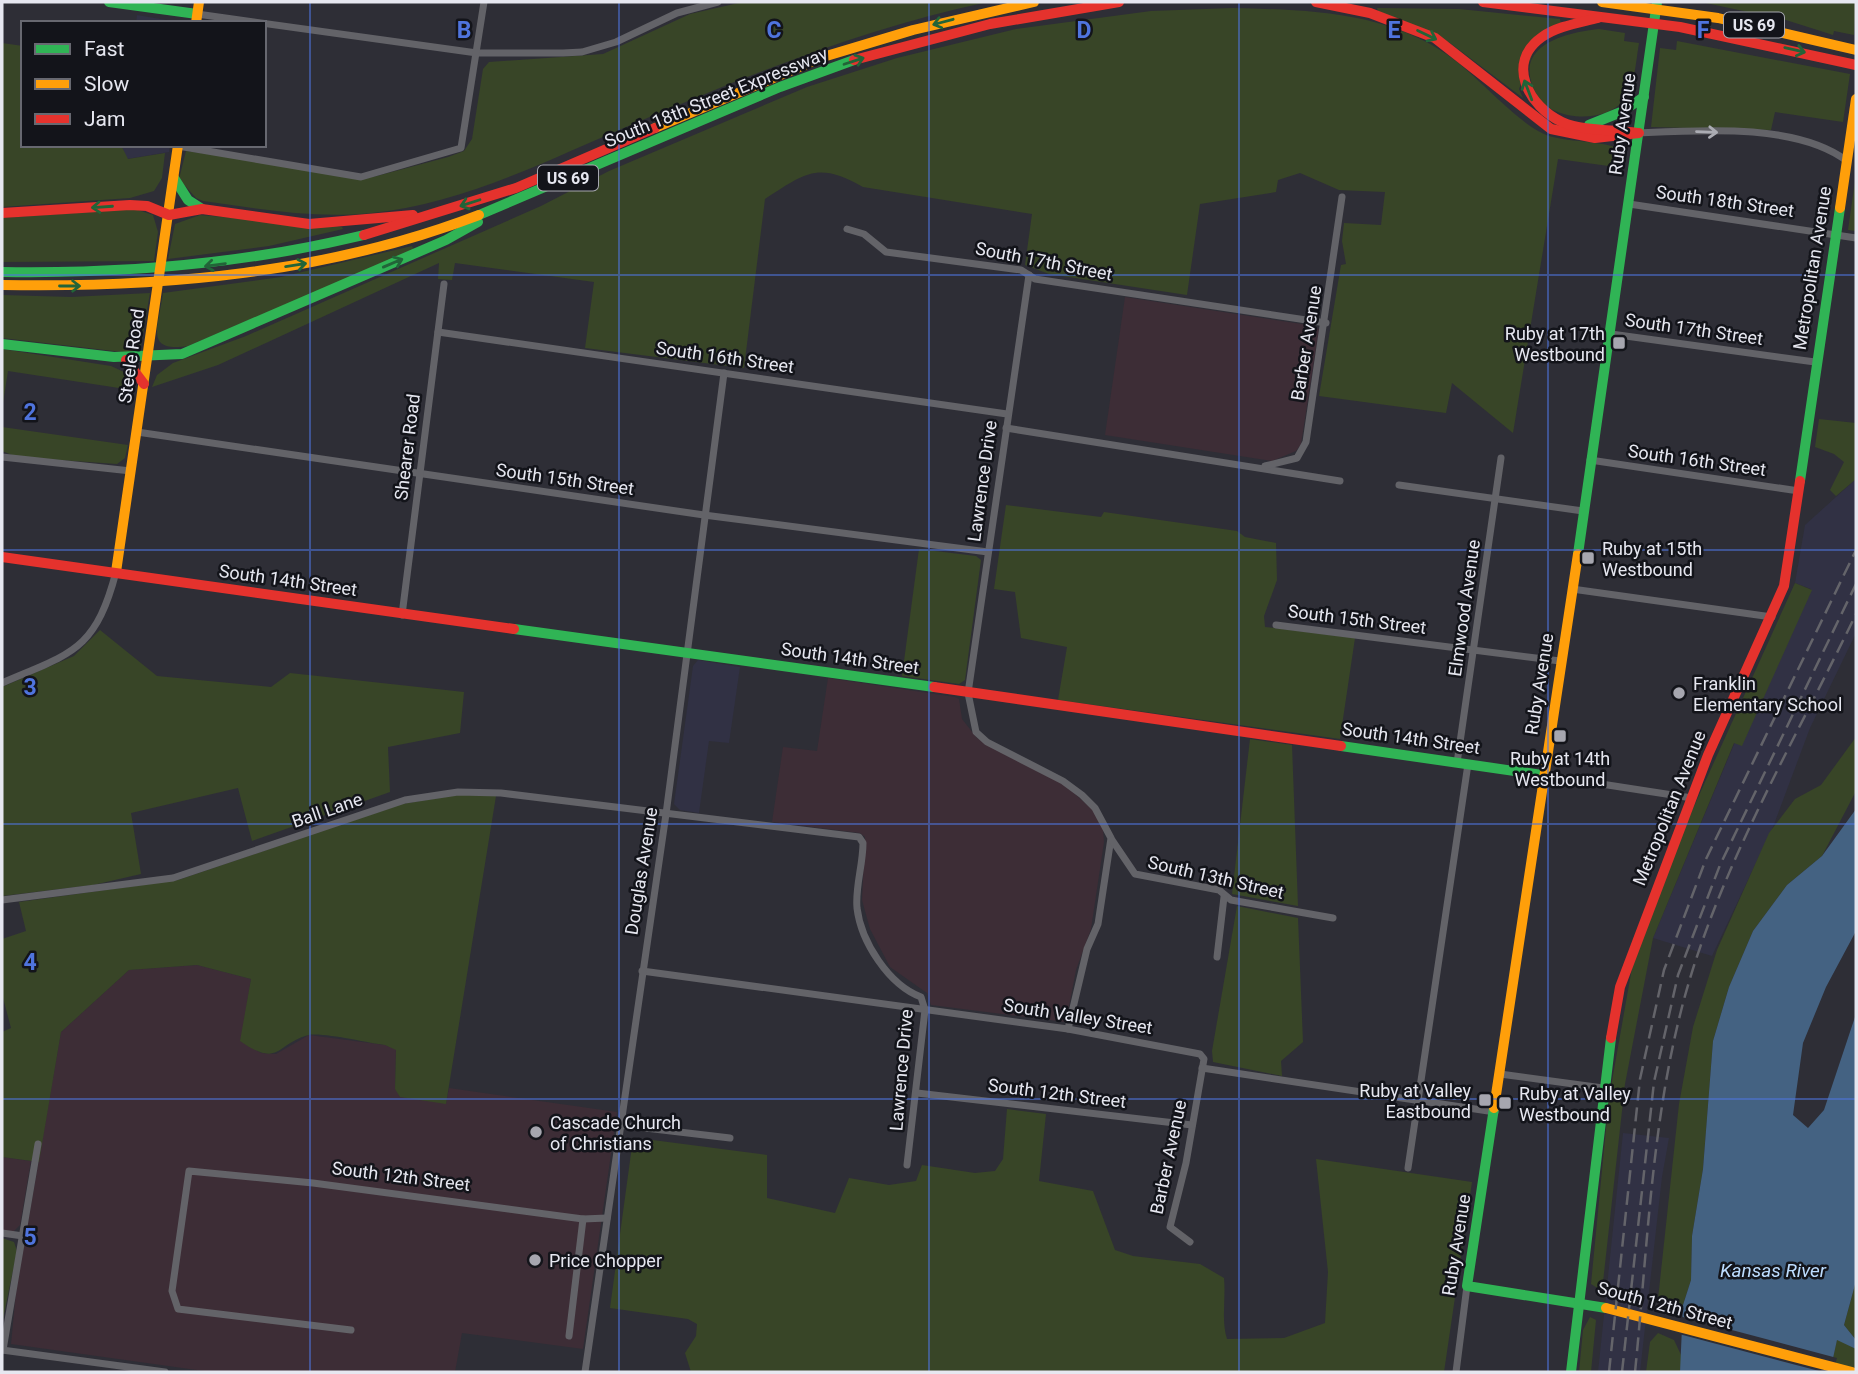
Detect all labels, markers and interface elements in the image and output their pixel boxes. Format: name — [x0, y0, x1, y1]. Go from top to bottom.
road number: US 69 — [1724, 13, 1784, 38]
one-way arrow — [932, 16, 955, 29]
text: B — [457, 17, 471, 44]
text: C — [766, 17, 782, 44]
text: D — [1077, 17, 1091, 44]
text: E — [1388, 17, 1401, 44]
text: F — [1697, 17, 1710, 44]
legend — [21, 21, 266, 147]
one-way arrow — [1416, 29, 1437, 42]
text: Fast — [84, 37, 125, 61]
street label: South 18th Street Expressway — [601, 42, 831, 151]
one-way arrow — [1783, 44, 1806, 57]
one-way arrow — [842, 54, 864, 66]
text: Slow — [84, 72, 130, 96]
street label: Ruby Avenue — [1604, 72, 1640, 176]
one-way arrow — [1520, 80, 1533, 102]
text: Jam — [84, 107, 125, 131]
one-way arrow — [1695, 125, 1718, 139]
road number: US 69 — [538, 166, 598, 190]
street label: South 18th Street — [1655, 181, 1795, 221]
street label: Metropolitan Avenue — [1789, 185, 1835, 351]
one-way arrow — [460, 197, 482, 210]
one-way arrow — [91, 200, 114, 213]
street label: South 17th Street — [974, 237, 1114, 285]
one-way arrow — [382, 256, 403, 269]
one-way arrow — [205, 258, 227, 271]
one-way arrow — [284, 258, 307, 271]
one-way arrow — [58, 279, 81, 293]
street label: Barber Avenue — [1287, 284, 1325, 402]
street label: Steele Road — [114, 307, 148, 405]
street label: South 17th Street — [1624, 309, 1764, 349]
place label: Ruby at 17th Westbound — [1505, 323, 1605, 365]
marker: Ruby at 17th Westbound — [1611, 335, 1627, 351]
street label: South 16th Street — [655, 337, 795, 377]
street label: Shearer Road — [390, 392, 424, 502]
text: 2 — [23, 399, 37, 426]
street label: Lawrence Drive — [963, 419, 1001, 543]
street label: South 16th Street — [1627, 440, 1767, 480]
street label: South 15th Street — [495, 459, 635, 499]
street label: Elmwood Avenue — [1444, 538, 1484, 678]
place label: Ruby at 15th Westbound — [1602, 538, 1702, 580]
marker: Ruby at 15th Westbound — [1580, 550, 1596, 566]
street label: South 14th Street — [218, 560, 358, 600]
street label: South 15th Street — [1287, 600, 1427, 638]
street label: Ruby Avenue — [1521, 632, 1557, 736]
street label: South 14th Street — [780, 638, 920, 678]
place label: Franklin Elementary School — [1693, 673, 1842, 715]
text: 3 — [23, 674, 37, 701]
marker: Franklin Elementary School — [1671, 685, 1687, 701]
street label: South 14th Street — [1341, 718, 1481, 758]
street label: Metropolitan Avenue — [1628, 727, 1710, 889]
marker: Ruby at 14th Westbound — [1552, 728, 1568, 744]
place label: Ruby at 14th Westbound — [1510, 748, 1610, 790]
street label: Ball Lane — [289, 788, 365, 832]
street label: Douglas Avenue — [621, 806, 661, 936]
street label: South 13th Street — [1146, 851, 1286, 903]
text: 4 — [23, 949, 37, 976]
street label: South Valley Street — [1002, 994, 1154, 1038]
street label: Lawrence Drive — [885, 1008, 917, 1132]
street label: South 12th Street — [987, 1074, 1127, 1112]
place label: Ruby at Valley Eastbound — [1359, 1080, 1471, 1122]
place label: Ruby at Valley Westbound — [1519, 1083, 1631, 1125]
marker: Ruby at Valley Eastbound — [1477, 1092, 1493, 1108]
marker: Ruby at Valley Westbound — [1497, 1095, 1513, 1111]
street label: Barber Avenue — [1146, 1098, 1190, 1216]
place label: Cascade Church of Christians — [550, 1112, 681, 1154]
marker: Cascade Church of Christians — [528, 1124, 544, 1140]
street label: South 12th Street — [331, 1157, 471, 1195]
street label: Ruby Avenue — [1438, 1193, 1474, 1297]
text: 5 — [23, 1224, 37, 1251]
place label: Price Chopper — [549, 1250, 662, 1271]
marker: Price Chopper — [527, 1252, 543, 1268]
water label: Kansas River — [1720, 1259, 1827, 1282]
street label: South 12th Street — [1595, 1277, 1735, 1333]

